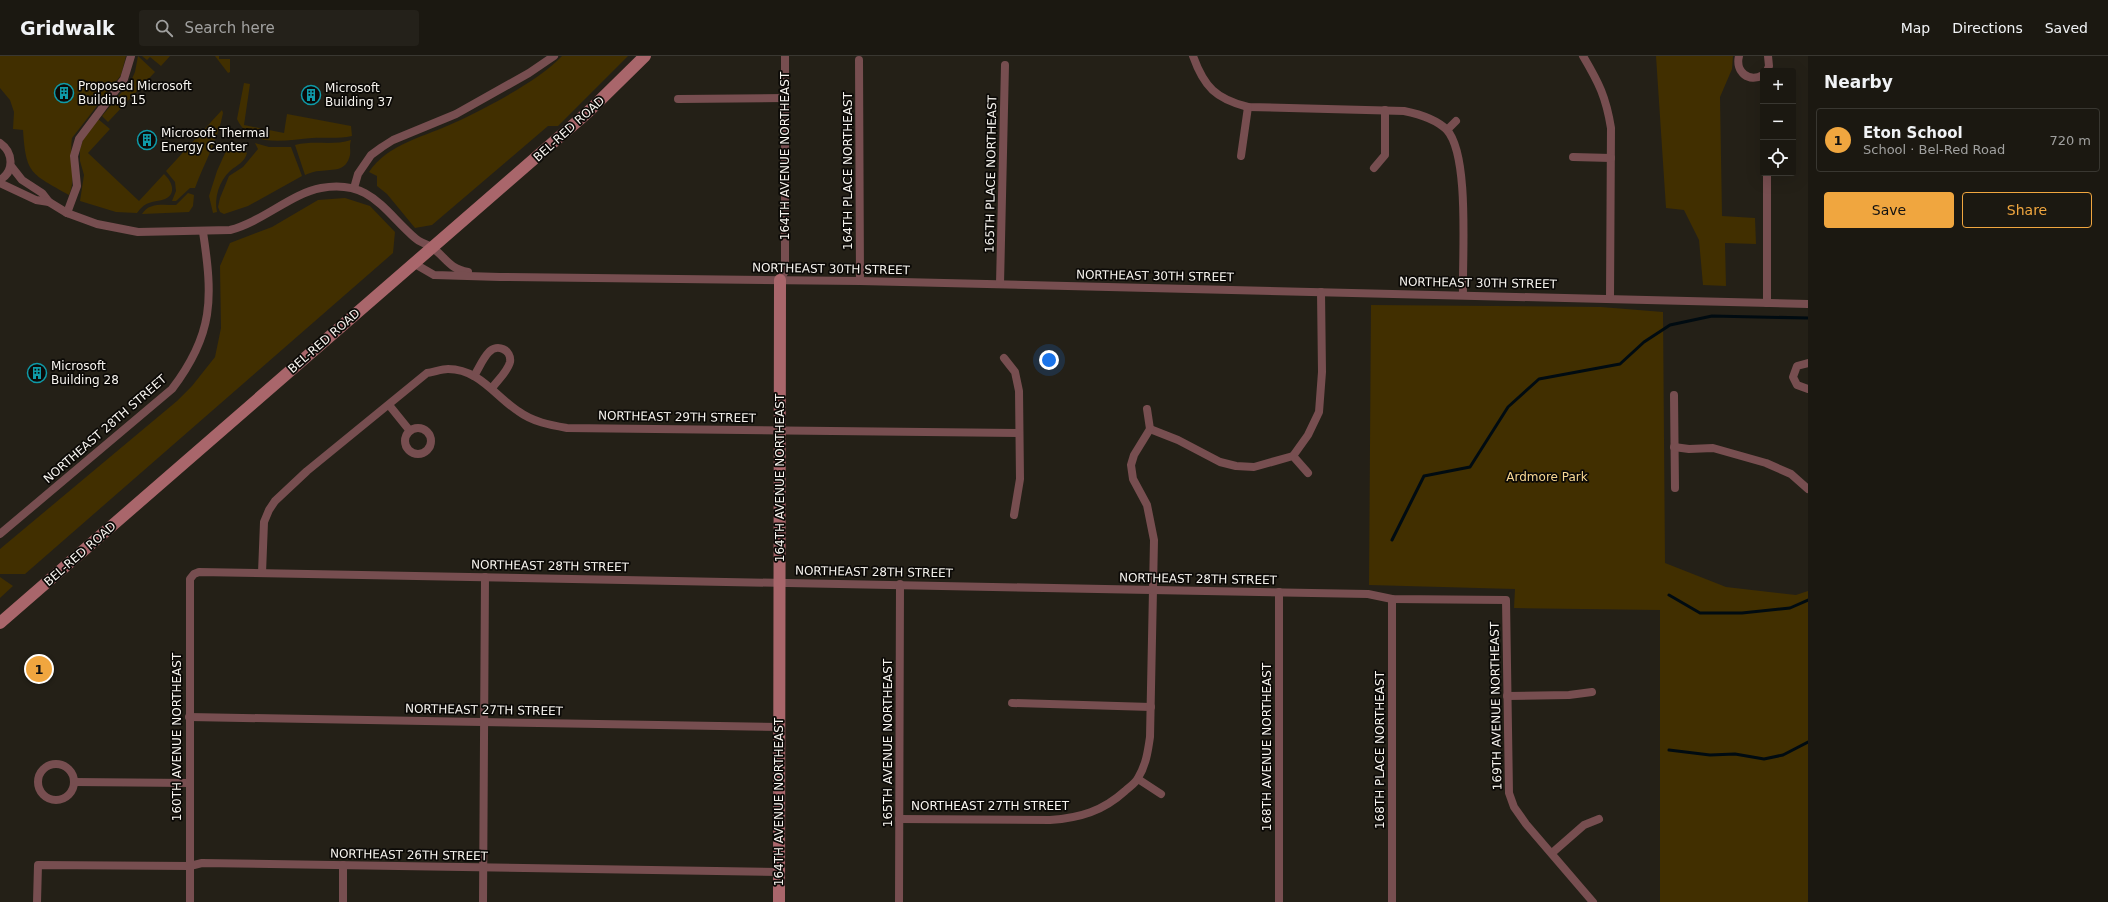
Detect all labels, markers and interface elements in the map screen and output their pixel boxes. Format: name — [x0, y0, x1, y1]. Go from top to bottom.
search box — [139, 10, 419, 46]
text: Gridwalk — [20, 17, 115, 39]
icon: search — [153, 17, 175, 39]
text: Search here — [185, 19, 275, 37]
text: Map — [1901, 20, 1930, 36]
text: Directions — [1952, 20, 2023, 36]
text: Saved — [2045, 20, 2088, 36]
map controls — [1760, 68, 1796, 176]
button: + — [1760, 68, 1796, 104]
street label: 164TH AVENUE NORTHEAST — [778, 71, 792, 240]
text: Nearby — [1824, 72, 1893, 92]
place label: Proposed Microsoft Building 15 — [78, 79, 192, 107]
place label: Microsoft Building 37 — [325, 81, 393, 109]
building icon: Proposed Microsoft Building 15 — [53, 82, 75, 104]
building icon: Microsoft Building 37 — [300, 84, 322, 106]
street label: 164TH PLACE NORTHEAST — [841, 91, 855, 250]
street label: BEL-RED ROAD — [531, 93, 607, 165]
street label: 165TH PLACE NORTHEAST — [983, 94, 999, 253]
button: − — [1760, 104, 1796, 140]
text: Eton School — [1863, 124, 1963, 142]
place label: Microsoft Thermal Energy Center — [161, 126, 269, 154]
building icon: Microsoft Thermal Energy Center — [136, 129, 158, 151]
text: 1 — [1833, 133, 1843, 148]
text: 720 m — [2049, 133, 2091, 148]
button: locate — [1760, 140, 1796, 176]
text: School · Bel-Red Road — [1863, 142, 2005, 157]
button: Save — [1824, 192, 1954, 228]
button: Share — [1962, 192, 2092, 228]
street label: NORTHEAST 30TH STREET — [752, 261, 911, 277]
street label: NORTHEAST 30TH STREET — [1076, 268, 1235, 284]
street label: NORTHEAST 30TH STREET — [1399, 275, 1558, 291]
street label: BEL-RED ROAD — [285, 306, 363, 376]
your location — [1039, 350, 1059, 370]
place label: Microsoft Building 28 — [51, 359, 119, 387]
building icon: Microsoft Building 28 — [26, 362, 48, 384]
street label: NORTHEAST 28TH STREET — [41, 371, 170, 486]
street label: 164TH AVENUE NORTHEAST — [773, 393, 787, 562]
street label: NORTHEAST 29TH STREET — [598, 409, 757, 425]
park label: Ardmore Park — [1506, 470, 1588, 484]
street label: BEL-RED ROAD — [41, 519, 119, 589]
street label: NORTHEAST 28TH STREET — [471, 558, 630, 574]
street label: NORTHEAST 28TH STREET — [795, 564, 954, 580]
street label: NORTHEAST 28TH STREET — [1119, 571, 1278, 587]
street label: 169TH AVENUE NORTHEAST — [1488, 621, 1504, 790]
street label: 160TH AVENUE NORTHEAST — [170, 652, 184, 821]
pin: 1 — [26, 654, 52, 684]
street label: 165TH AVENUE NORTHEAST — [881, 658, 895, 827]
street label: 168TH AVENUE NORTHEAST — [1260, 662, 1274, 831]
street label: 168TH PLACE NORTHEAST — [1373, 670, 1387, 829]
street label: NORTHEAST 27TH STREET — [405, 702, 564, 718]
street label: 164TH AVENUE NORTHEAST — [772, 717, 786, 886]
street label: NORTHEAST 27TH STREET — [911, 799, 1070, 813]
street label: NORTHEAST 26TH STREET — [330, 847, 489, 863]

